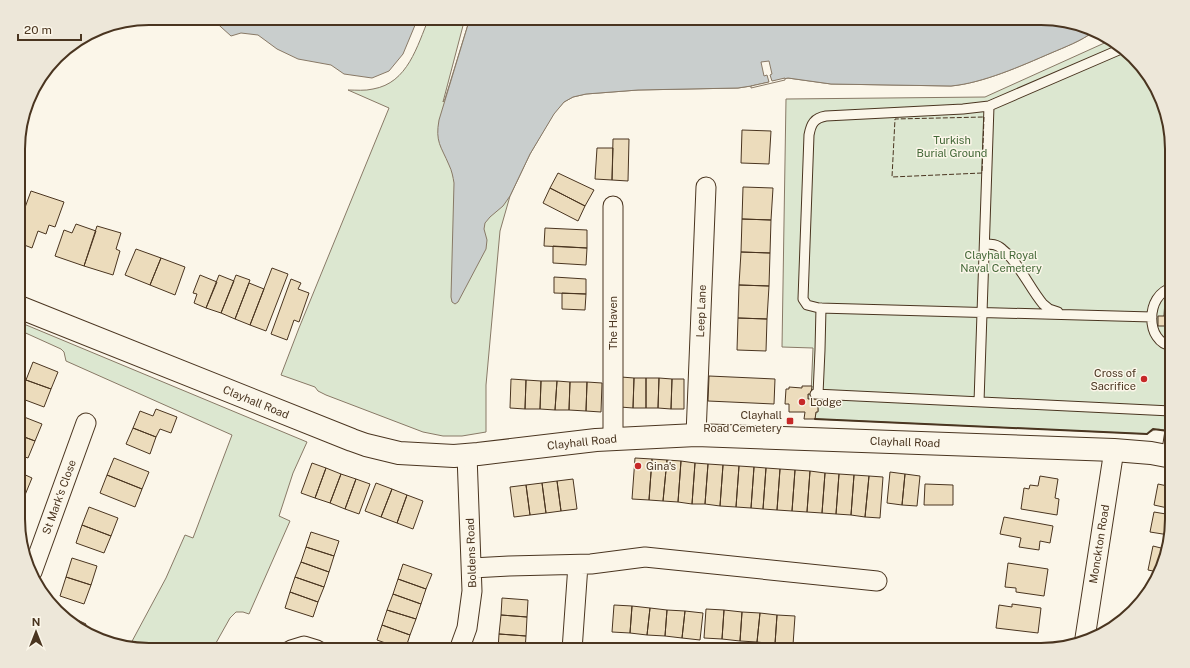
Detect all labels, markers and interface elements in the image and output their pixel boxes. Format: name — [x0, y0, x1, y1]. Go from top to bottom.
scale bar — [18, 16, 81, 42]
text: 20 m — [24, 23, 52, 37]
park label: Turkish Burial Ground — [917, 134, 987, 159]
park label: Clayhall Royal Naval Cemetery — [960, 249, 1042, 274]
street label: Leep Lane — [694, 285, 708, 337]
street label: The Haven — [607, 296, 619, 350]
place label: Cross of Sacrifice — [1090, 367, 1137, 392]
marker: Cross of Sacrifice — [1139, 374, 1149, 384]
street label: Clayhall Road — [221, 383, 291, 421]
place label: Lodge — [810, 396, 842, 408]
marker: Lodge — [797, 397, 807, 407]
place label: Clayhall Road Cemetery — [703, 409, 782, 434]
marker: Clayhall Road Cemetery — [785, 416, 795, 426]
street label: Clayhall Road — [546, 432, 618, 452]
street label: Clayhall Road — [870, 435, 940, 449]
street label: St Mark's Close — [40, 458, 78, 536]
place label: Gina's — [646, 460, 677, 472]
marker: Gina's — [633, 461, 643, 471]
street label: Monckton Road — [1087, 504, 1111, 584]
street label: Boldens Road — [464, 518, 478, 588]
north arrow — [16, 612, 56, 652]
text: N — [32, 616, 40, 628]

